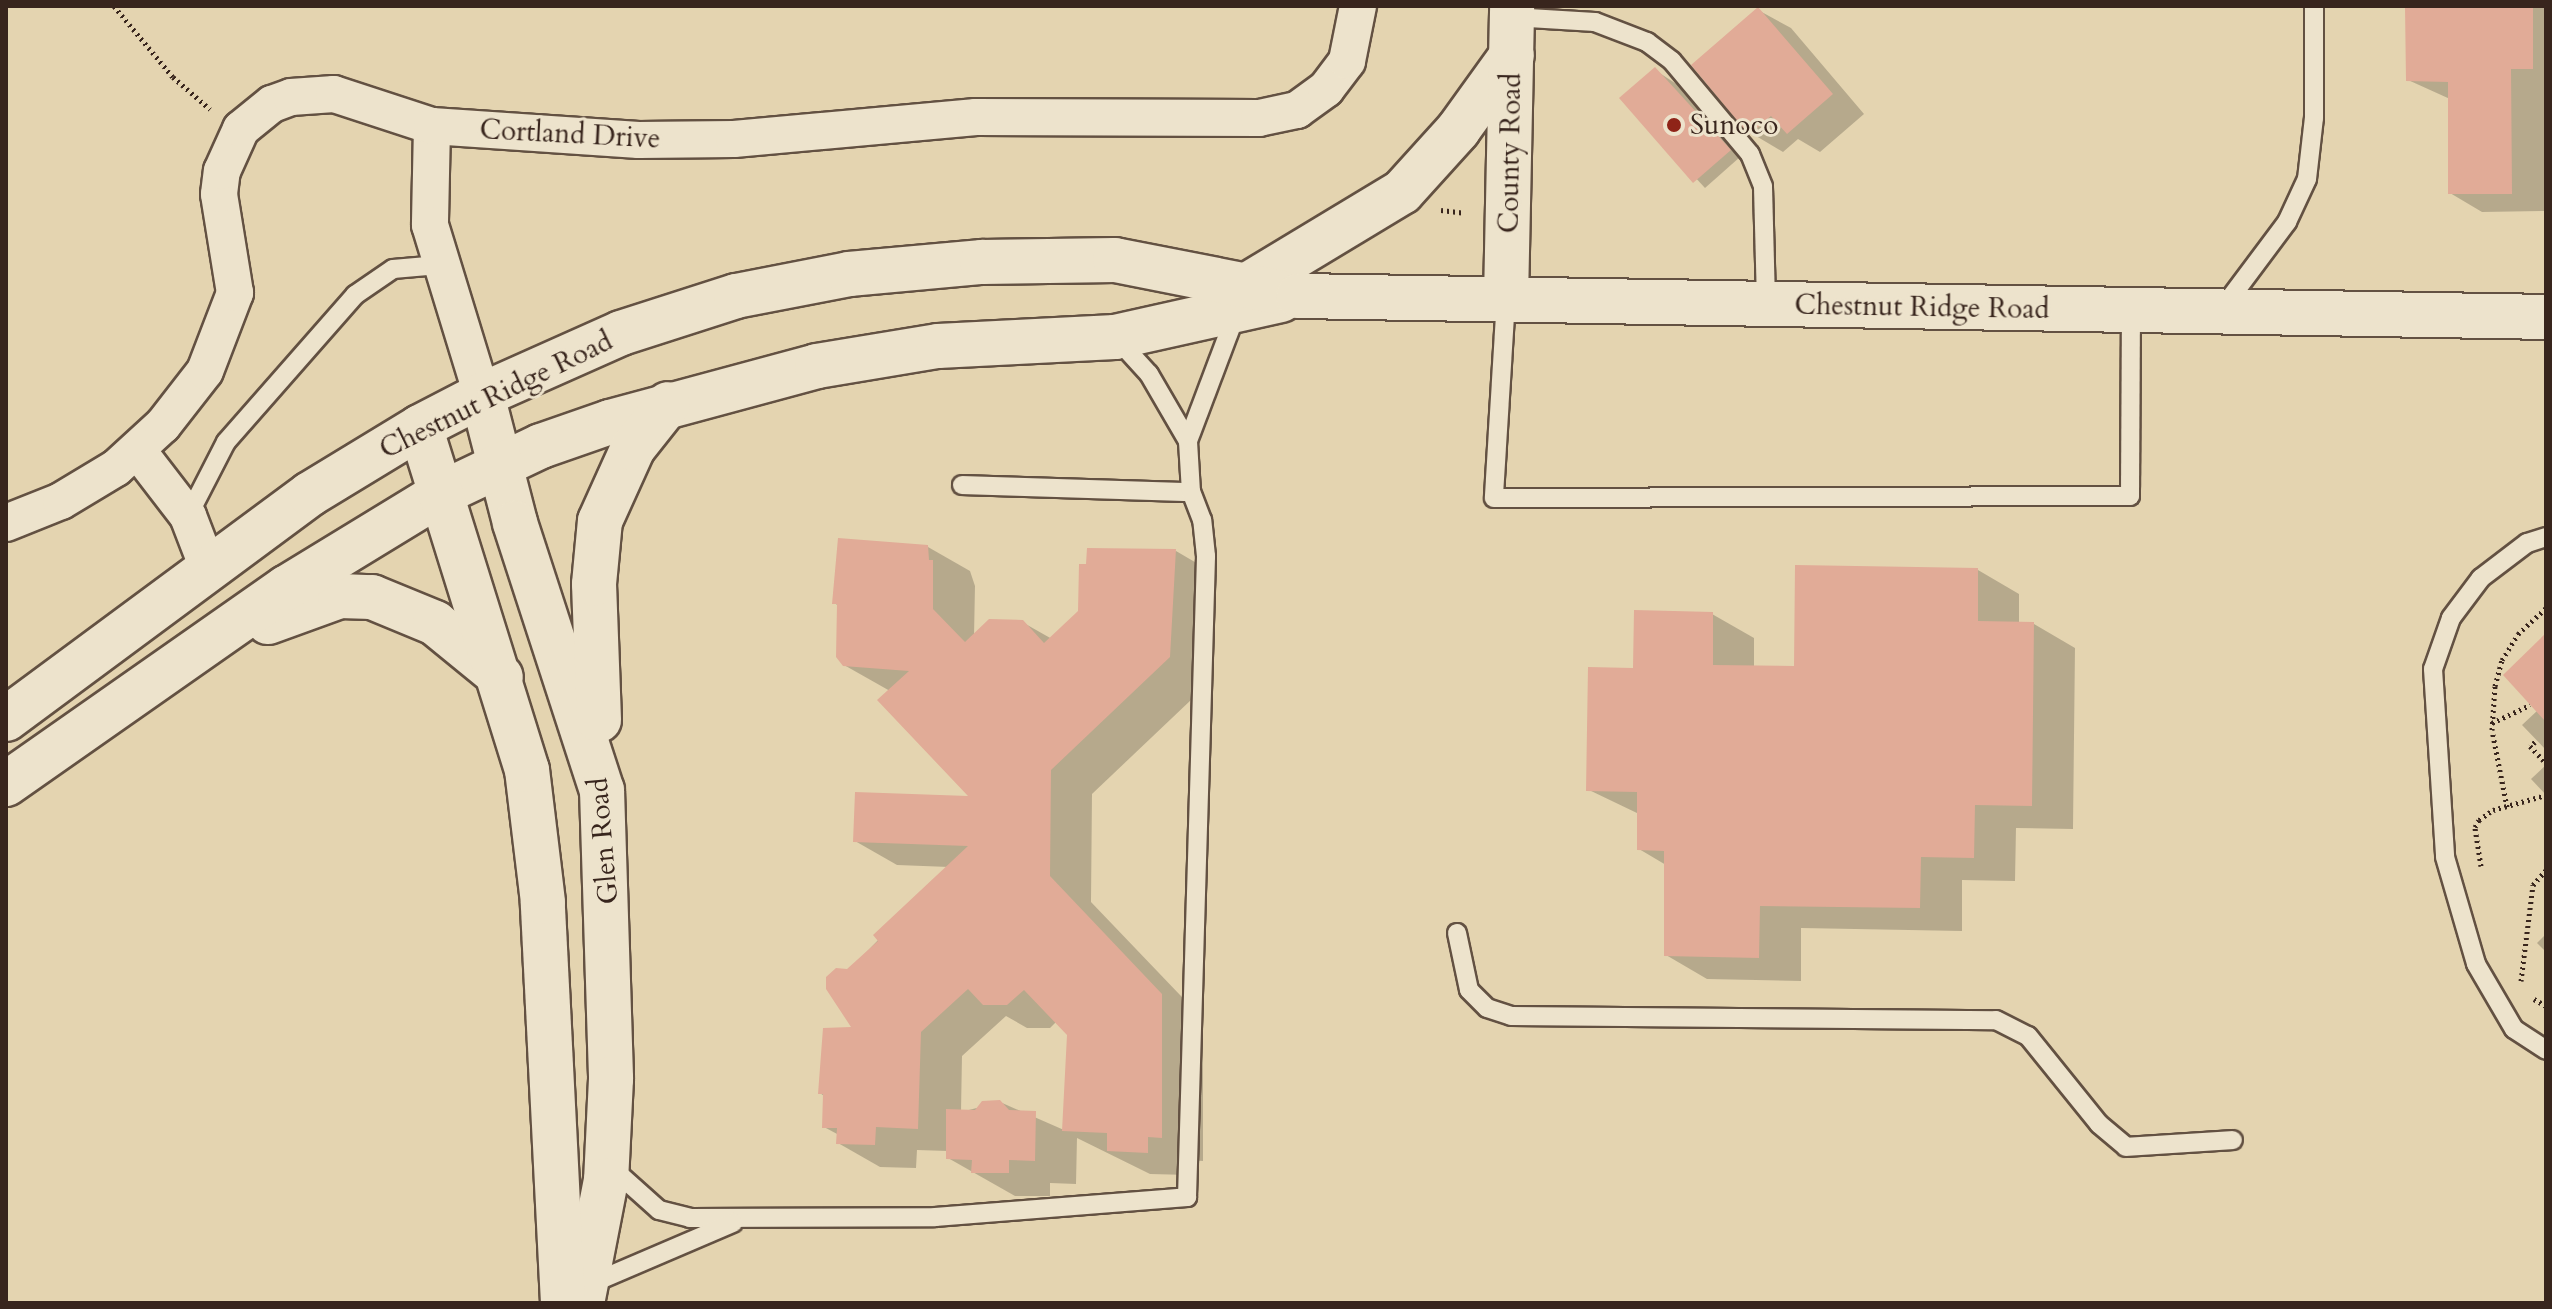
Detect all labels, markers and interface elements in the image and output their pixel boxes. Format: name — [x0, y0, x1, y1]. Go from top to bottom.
street label: County Road — [1492, 72, 1528, 234]
place label: Sunoco — [1690, 108, 1778, 142]
street label: Cortland Drive — [479, 112, 661, 156]
marker: Sunoco — [1665, 116, 1683, 134]
street label: Chestnut Ridge Road — [1794, 288, 2050, 326]
street label: Chestnut Ridge Road — [374, 324, 618, 466]
street label: Glen Road — [581, 776, 625, 906]

